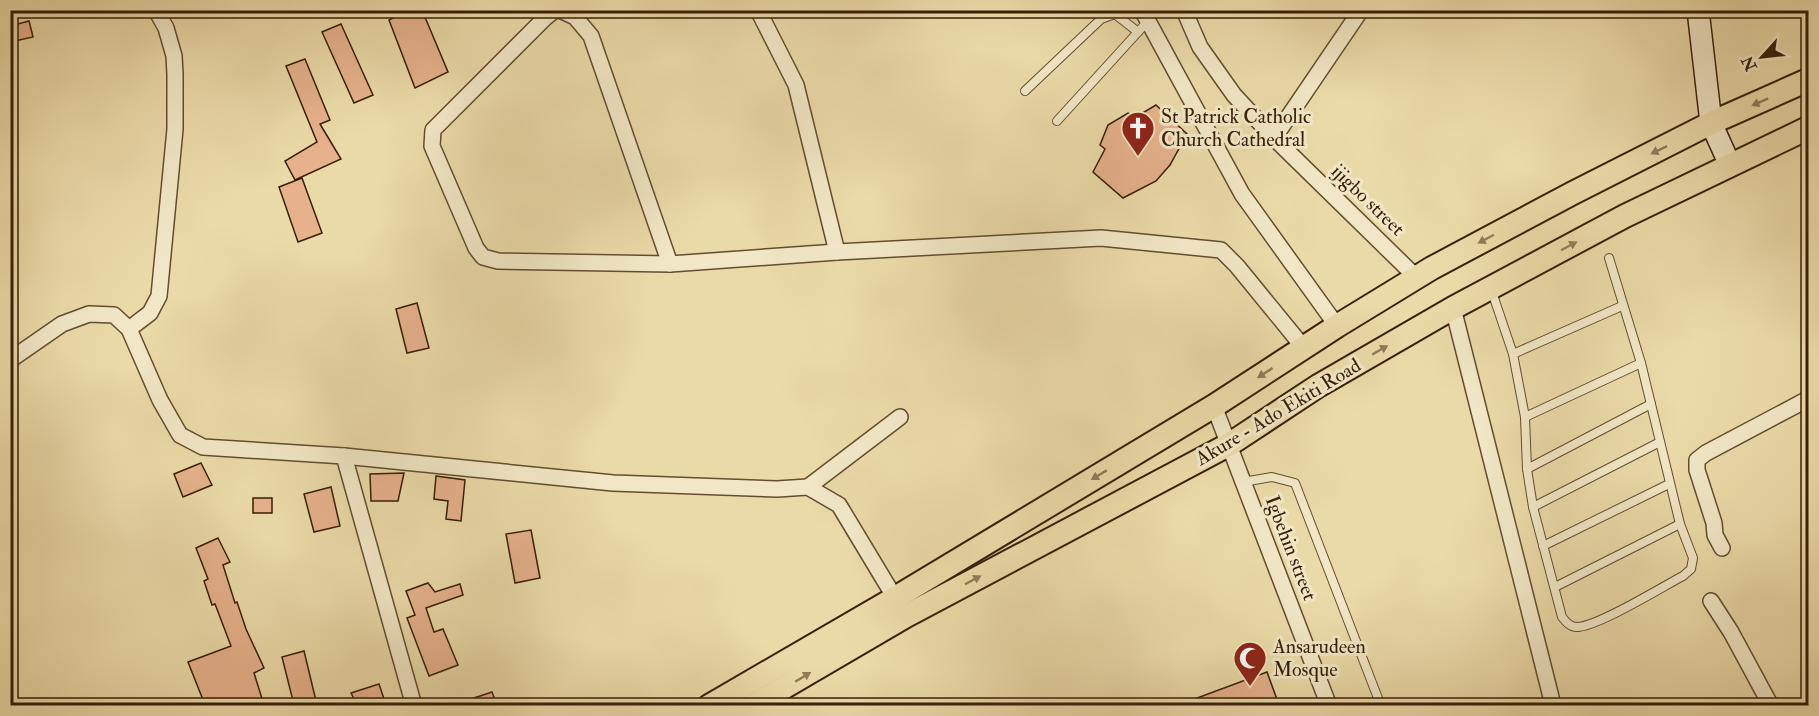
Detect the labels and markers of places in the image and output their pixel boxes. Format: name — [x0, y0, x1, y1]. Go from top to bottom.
place label: St Patrick Catholic Church Cathedral — [1161, 104, 1311, 152]
church icon: St Patrick Catholic Church Cathedral — [1120, 110, 1156, 157]
place label: Ansarudeen Mosque — [1272, 634, 1366, 682]
mosque icon: Ansarudeen Mosque — [1232, 640, 1268, 687]

